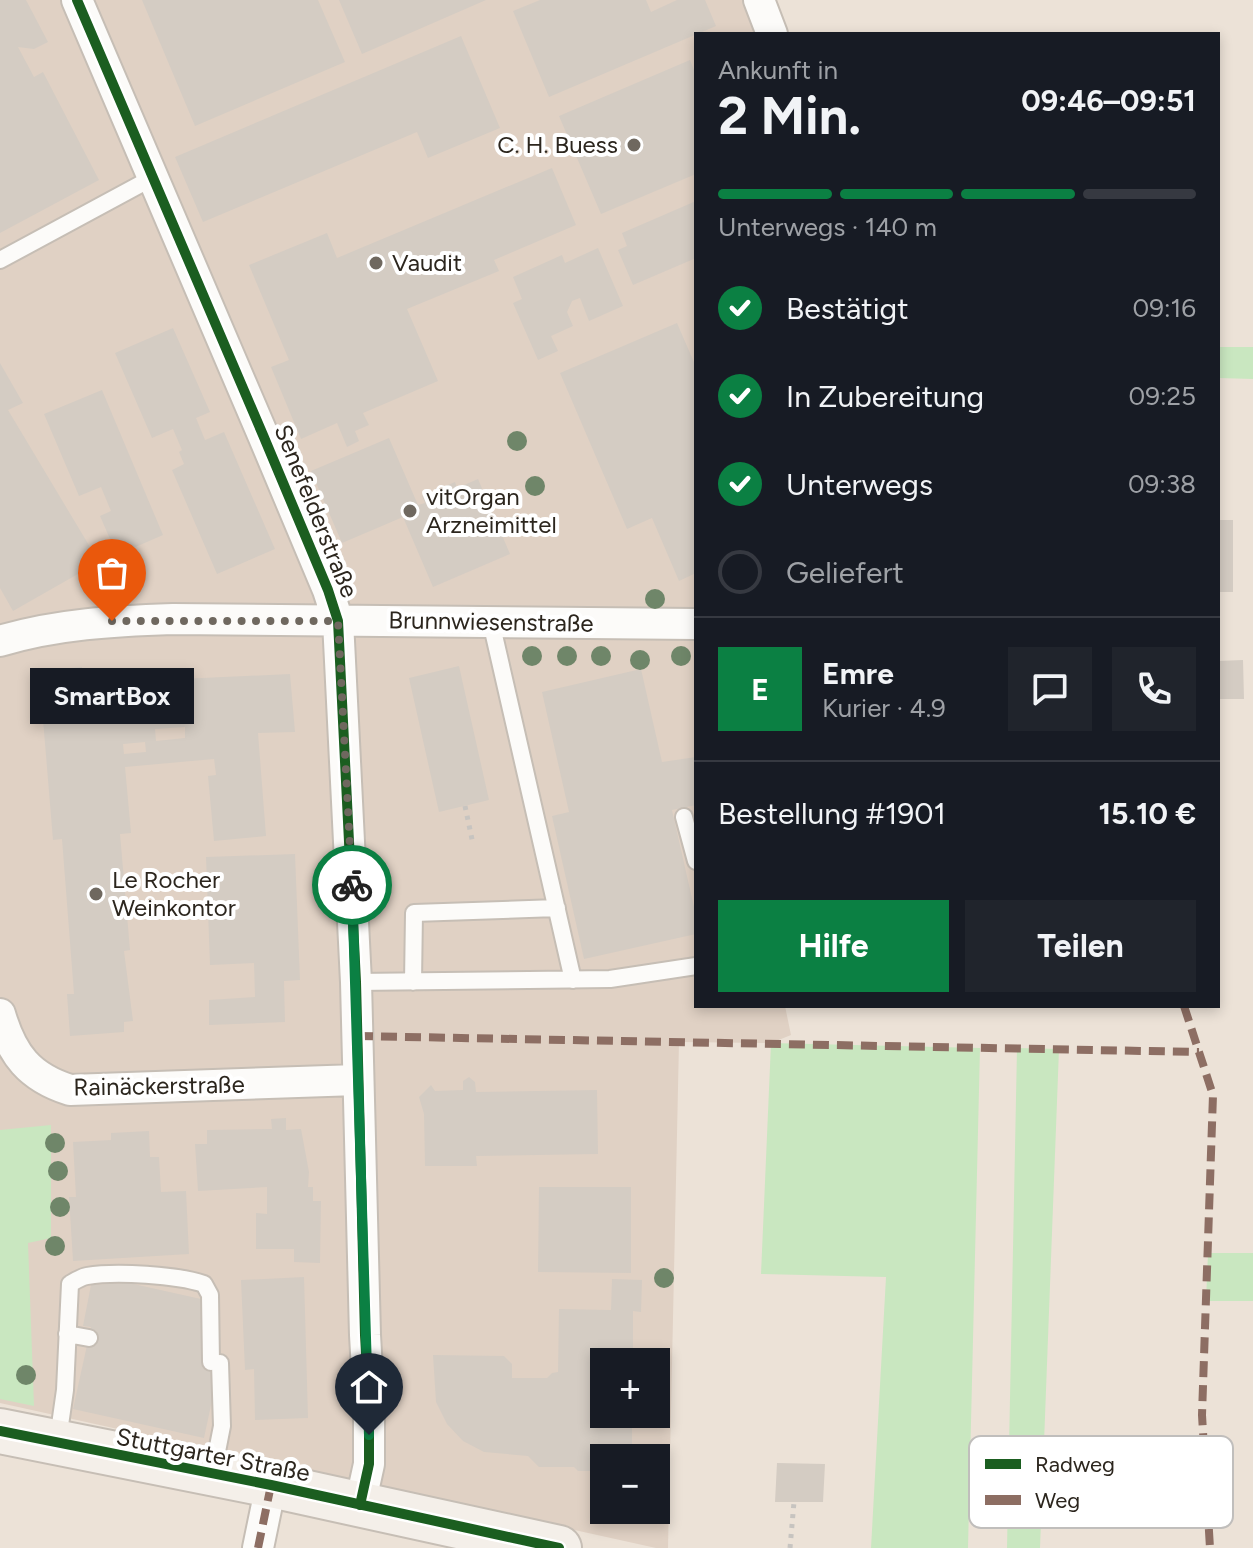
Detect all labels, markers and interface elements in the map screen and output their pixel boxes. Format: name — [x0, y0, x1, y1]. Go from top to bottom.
text: Ankunft in — [718, 54, 838, 86]
text: 09:46–09:51 — [1021, 82, 1196, 119]
text: 2 Min. — [718, 85, 861, 147]
place label: C. H. Buess — [497, 130, 618, 159]
marker: C. H. Buess — [625, 136, 643, 154]
text: Unterwegs · 140 m — [718, 211, 937, 243]
place label: Vaudit — [392, 248, 462, 277]
marker: Vaudit — [367, 254, 385, 272]
icon: check — [718, 286, 762, 330]
text: Bestätigt — [786, 290, 909, 327]
text: 09:16 — [1133, 292, 1196, 324]
icon: check — [718, 374, 762, 418]
text: In Zubereitung — [786, 378, 984, 415]
text: 09:25 — [1129, 380, 1196, 412]
street label: Senefelderstraße — [269, 420, 364, 602]
icon: check — [718, 462, 762, 506]
text: Unterwegs — [786, 466, 933, 503]
text: 09:38 — [1128, 468, 1196, 500]
place label: vitOrgan Arzneimittel — [426, 482, 557, 539]
marker: vitOrgan Arzneimittel — [401, 502, 419, 520]
pin — [78, 539, 146, 621]
icon: bag — [90, 551, 134, 595]
text: Geliefert — [786, 554, 904, 591]
street label: Brunnwiesenstraße — [388, 605, 594, 638]
button: chat — [1008, 647, 1092, 731]
button: phone — [1112, 647, 1196, 731]
text: Emre — [822, 655, 894, 692]
callout: SmartBox — [30, 669, 194, 725]
text: E — [751, 671, 769, 708]
text: SmartBox — [53, 680, 171, 712]
text: Kurier · 4.9 — [822, 692, 946, 724]
text: Bestellung #1901 — [718, 795, 946, 832]
text: 15.10 € — [1098, 795, 1196, 832]
courier — [312, 845, 392, 925]
icon: bike — [330, 863, 374, 907]
place label: Le Rocher Weinkontor — [112, 865, 236, 922]
marker: Le Rocher Weinkontor — [87, 885, 105, 903]
button: Hilfe — [718, 900, 949, 992]
button: Teilen — [965, 900, 1196, 992]
street label: Rainäckerstraße — [73, 1070, 245, 1101]
map controls — [590, 1348, 670, 1524]
button: + — [590, 1348, 670, 1428]
pin — [335, 1353, 403, 1435]
icon: home — [347, 1365, 391, 1409]
street label: Stuttgarter Straße — [114, 1422, 312, 1488]
legend — [969, 1436, 1233, 1528]
button: − — [590, 1444, 670, 1524]
text: Radweg — [1035, 1451, 1115, 1478]
text: Weg — [1035, 1487, 1080, 1514]

